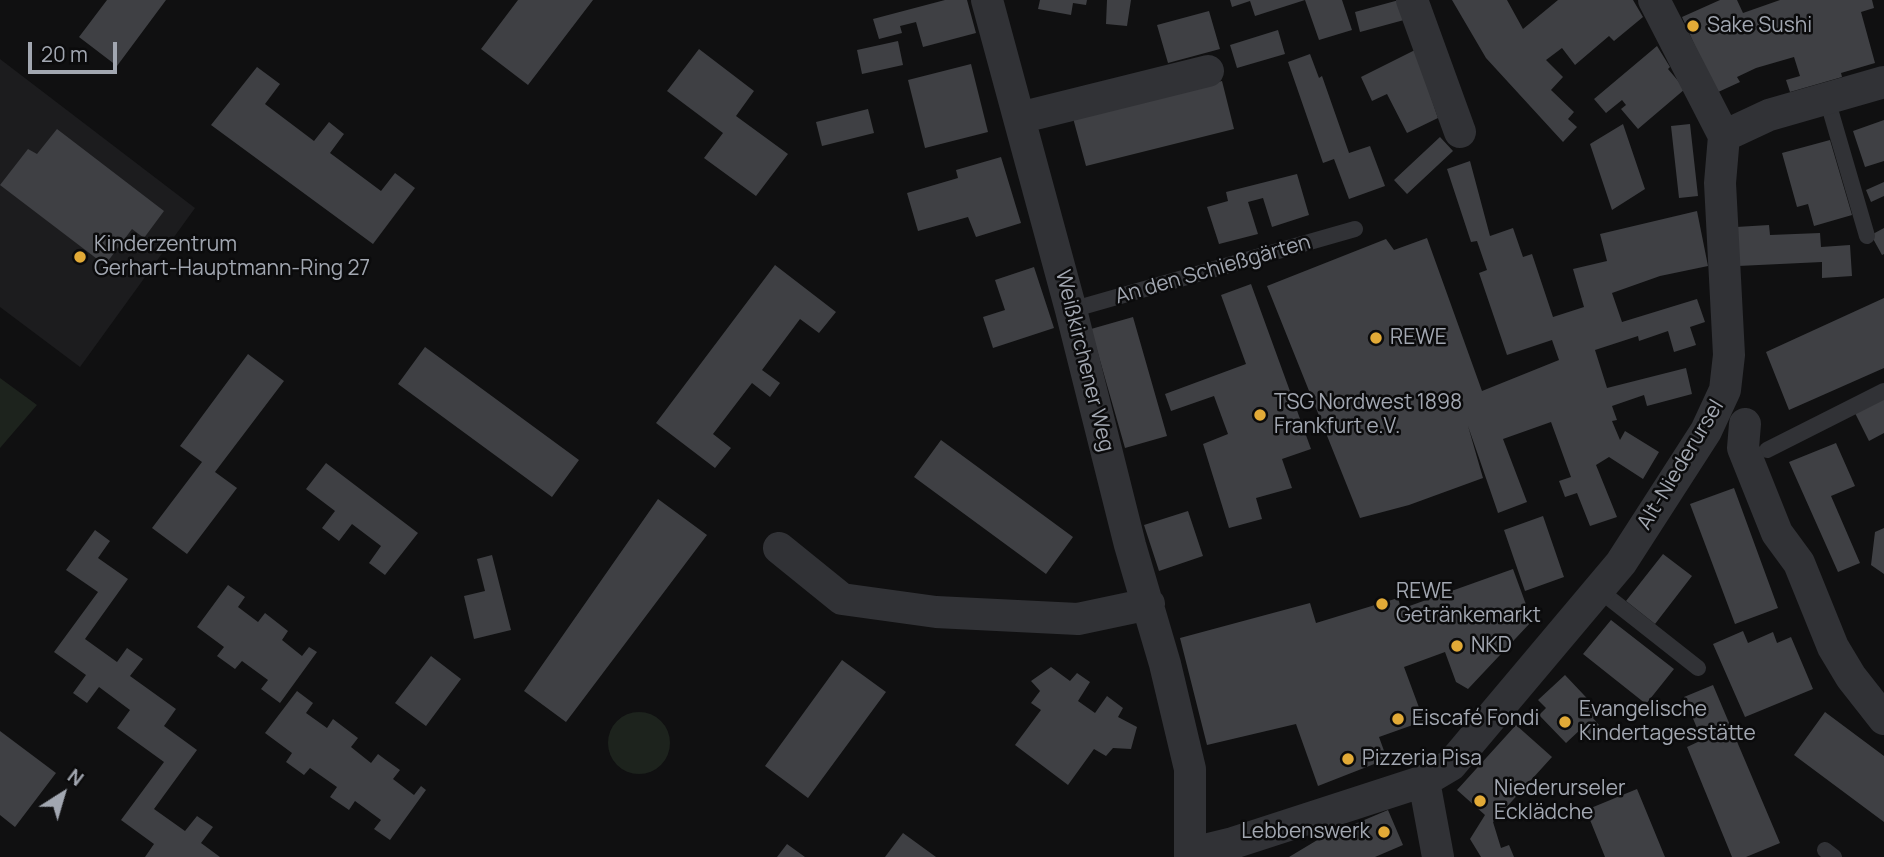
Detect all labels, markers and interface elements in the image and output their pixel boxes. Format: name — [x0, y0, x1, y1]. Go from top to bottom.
place label: Sake Sushi — [1707, 13, 1812, 39]
marker: Sake Sushi — [1685, 18, 1701, 34]
scale bar — [32, 28, 121, 72]
text: 20 m — [41, 40, 88, 68]
street label: An den Schießgärten — [1112, 230, 1314, 310]
place label: Kinderzentrum Gerhart-Hauptmann-Ring 27 — [94, 232, 370, 282]
marker: Kinderzentrum Gerhart-Hauptmann-Ring 27 — [72, 249, 88, 265]
street label: Weißkirchener Weg — [1049, 268, 1119, 454]
place label: REWE — [1390, 325, 1447, 351]
marker: REWE — [1368, 330, 1384, 346]
place label: TSG Nordwest 1898 Frankfurt e.V. — [1274, 390, 1462, 440]
street label: Alt-Niederursel — [1632, 395, 1730, 535]
marker: TSG Nordwest 1898 Frankfurt e.V. — [1252, 407, 1268, 423]
place label: REWE Getränkemarkt — [1396, 579, 1541, 629]
marker: REWE Getränkemarkt — [1374, 596, 1390, 612]
place label: NKD — [1471, 633, 1512, 659]
marker: NKD — [1449, 638, 1465, 654]
place label: Evangelische Kindertagesstätte — [1579, 697, 1756, 747]
place label: Eiscafé Fondi — [1412, 706, 1539, 732]
marker: Eiscafé Fondi — [1390, 711, 1406, 727]
marker: Evangelische Kindertagesstätte — [1557, 714, 1573, 730]
place label: Pizzeria Pisa — [1362, 746, 1482, 772]
marker: Pizzeria Pisa — [1340, 751, 1356, 767]
north arrow — [28, 759, 98, 829]
text: N — [62, 763, 89, 792]
place label: Niederurseler Ecklädche — [1494, 776, 1626, 826]
marker: Niederurseler Ecklädche — [1472, 793, 1488, 809]
place label: Lebbenswerk — [1241, 819, 1370, 845]
marker: Lebbenswerk — [1376, 824, 1392, 840]

